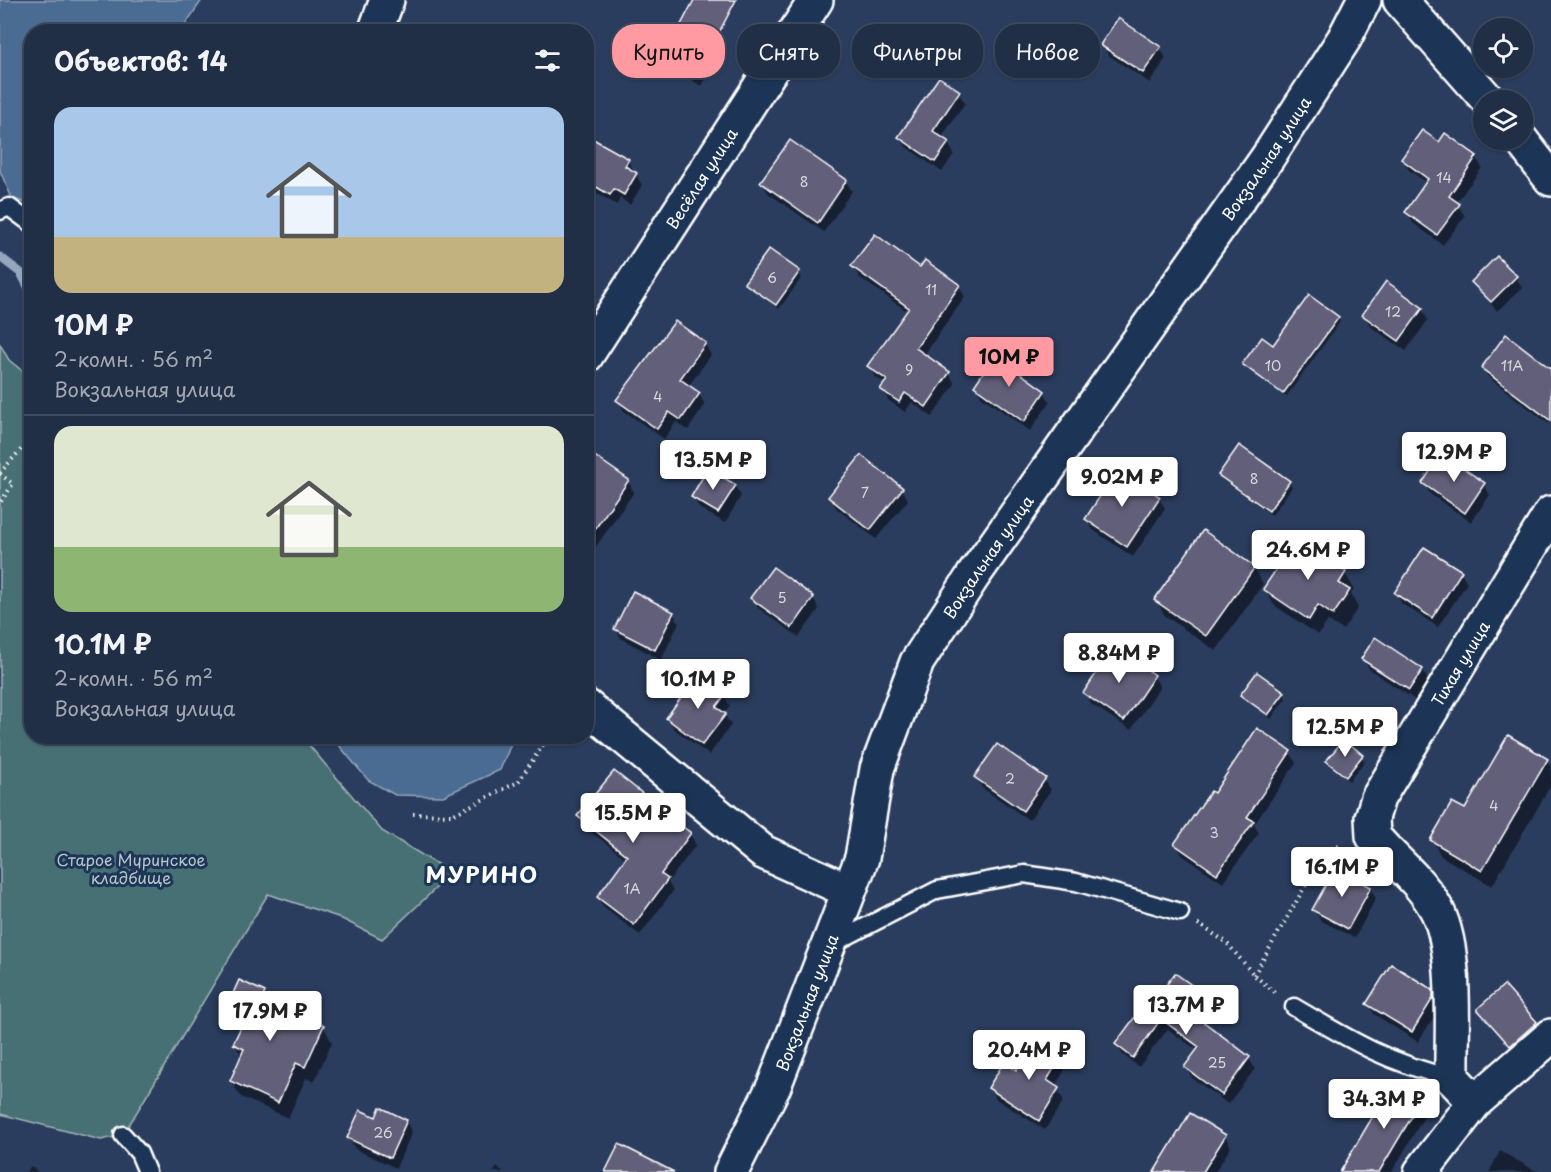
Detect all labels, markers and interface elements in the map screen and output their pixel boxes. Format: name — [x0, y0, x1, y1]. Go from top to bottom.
map controls — [1473, 18, 1533, 150]
button: locate — [1473, 18, 1533, 78]
chip: Купить — [612, 24, 725, 78]
chip: Снять — [737, 24, 840, 78]
chip: Фильтры — [852, 24, 983, 78]
chip: Новое — [995, 24, 1100, 78]
text: Объектов: 14 — [54, 41, 228, 80]
icon: filters — [531, 44, 564, 77]
button: layers — [1473, 90, 1533, 150]
street label: Вокзальная улица — [1215, 91, 1316, 225]
street label: Весёлая улица — [659, 123, 743, 233]
icon: home — [255, 146, 363, 254]
house number: 14 — [1436, 167, 1452, 188]
house number: 8 — [800, 171, 808, 192]
house number: 6 — [767, 267, 777, 288]
house number: 11 — [925, 279, 937, 300]
house number: 12 — [1385, 301, 1401, 322]
text: 10M ₽ — [54, 305, 133, 344]
pin: 10M ₽ — [967, 337, 1051, 388]
text: 10M ₽ — [979, 341, 1039, 371]
text: 2-комн. · 56 m² — [54, 344, 213, 374]
house number: 10 — [1265, 355, 1281, 376]
house number: 11А — [1501, 355, 1523, 376]
house number: 9 — [905, 359, 913, 380]
text: Вокзальная улица — [54, 374, 235, 404]
house number: 4 — [653, 386, 663, 407]
pin: 12.9M ₽ — [1399, 432, 1509, 483]
text: 12.9M ₽ — [1416, 436, 1492, 466]
pin: 13.5M ₽ — [658, 440, 768, 491]
text: 13.5M ₽ — [674, 444, 752, 474]
pin: 9.02M ₽ — [1067, 457, 1177, 508]
text: 9.02M ₽ — [1081, 461, 1163, 491]
icon: home — [255, 465, 363, 573]
house number: 8 — [1250, 468, 1258, 489]
house number: 7 — [861, 482, 869, 503]
street label: Вокзальная улица — [937, 490, 1039, 623]
pin: 24.6M ₽ — [1253, 530, 1363, 581]
text: 24.6M ₽ — [1266, 534, 1350, 564]
house number: 5 — [777, 587, 787, 608]
street label: Тихая улица — [1425, 616, 1495, 710]
text: 10.1M ₽ — [54, 624, 152, 663]
pin: 8.84M ₽ — [1064, 633, 1174, 684]
text: 8.84M ₽ — [1078, 637, 1160, 667]
pin: 10.1M ₽ — [643, 659, 753, 710]
text: 2-комн. · 56 m² — [54, 663, 213, 693]
text: 10.1M ₽ — [660, 663, 736, 693]
text: Вокзальная улица — [54, 693, 235, 723]
pin: 12.5M ₽ — [1290, 707, 1400, 758]
text: 12.5M ₽ — [1306, 711, 1384, 741]
house number: 2 — [1005, 768, 1015, 789]
pin: 15.5M ₽ — [578, 793, 688, 844]
house number: 4 — [1489, 795, 1499, 816]
text: 15.5M ₽ — [595, 797, 671, 827]
house number: 3 — [1209, 822, 1219, 843]
park label: Старое Муринское кладбище — [56, 847, 206, 889]
pin: 16.1M ₽ — [1287, 847, 1397, 898]
text: 16.1M ₽ — [1305, 851, 1379, 881]
district label: МУРИНО — [425, 857, 539, 890]
house number: 1А — [623, 878, 641, 899]
street label: Вокзальная улица — [769, 930, 844, 1074]
pin: 13.7M ₽ — [1131, 985, 1241, 1036]
text: 13.7M ₽ — [1148, 989, 1225, 1019]
pin: 17.9M ₽ — [215, 991, 325, 1042]
text: 17.9M ₽ — [233, 995, 307, 1025]
pin: 20.4M ₽ — [974, 1030, 1084, 1081]
text: 20.4M ₽ — [987, 1034, 1071, 1064]
house number: 25 — [1208, 1052, 1226, 1073]
pin: 34.3M ₽ — [1329, 1079, 1439, 1130]
text: 34.3M ₽ — [1343, 1083, 1425, 1113]
house number: 26 — [373, 1122, 393, 1143]

